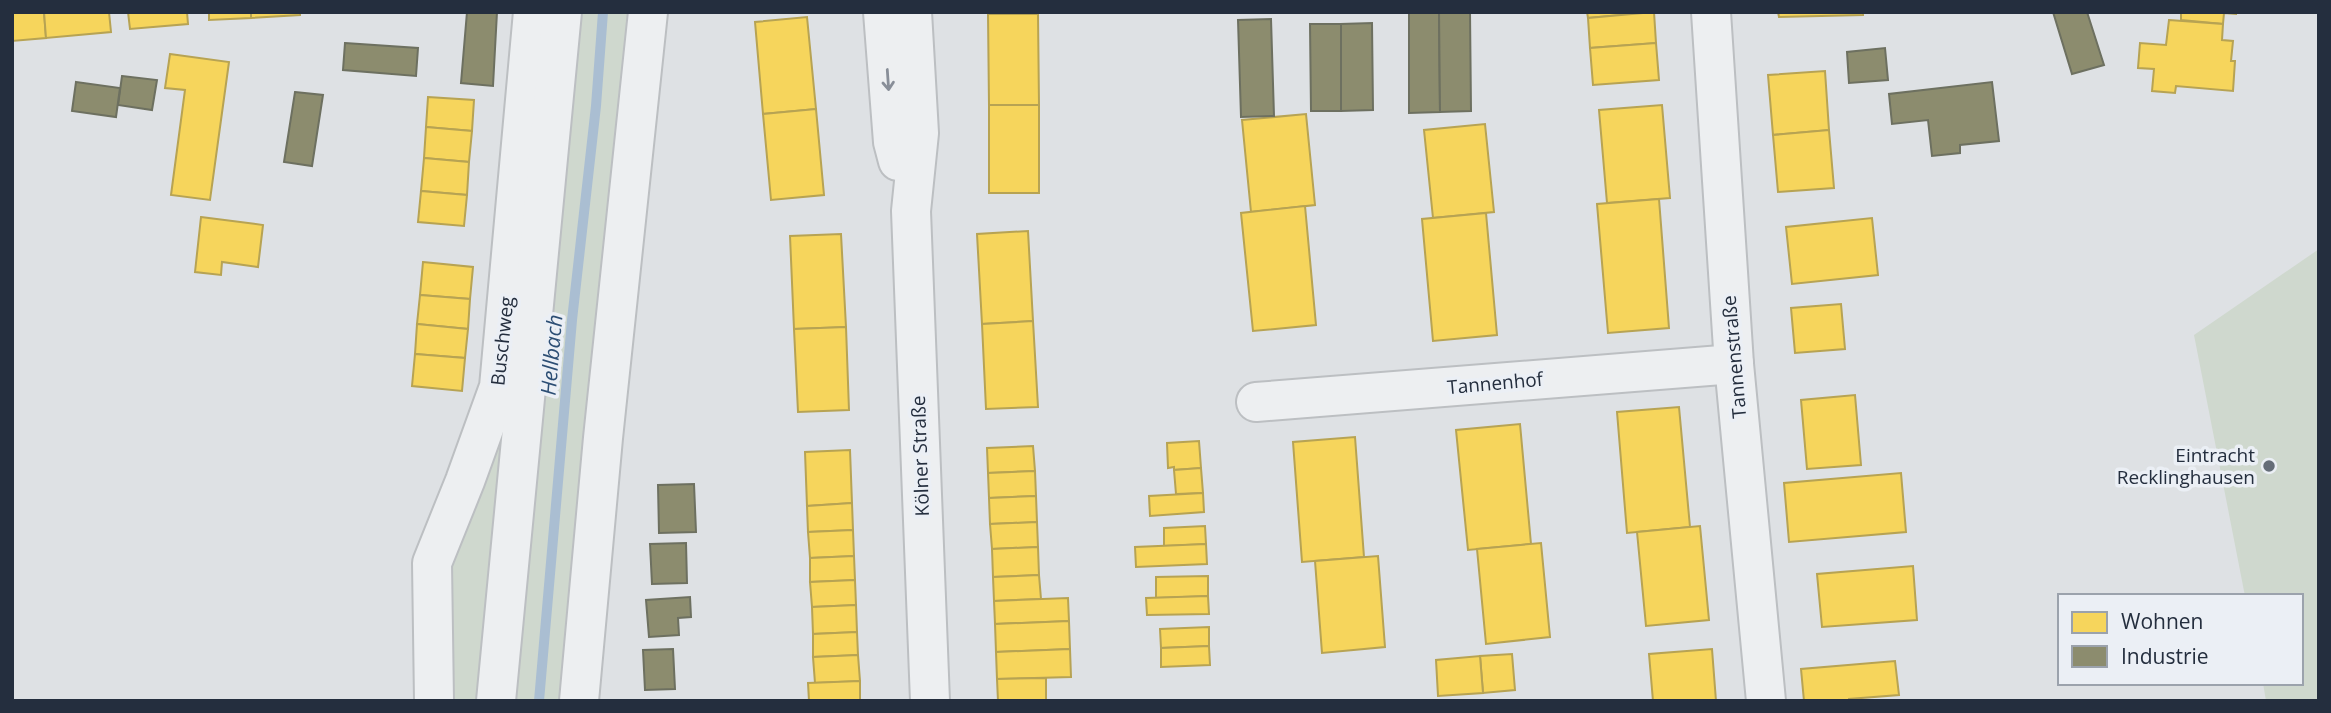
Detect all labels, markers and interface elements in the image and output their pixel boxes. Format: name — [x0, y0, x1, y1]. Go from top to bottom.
one-way arrow — [882, 69, 895, 91]
street label: Tannenstraße — [1716, 294, 1752, 420]
street label: Buschweg — [484, 295, 520, 387]
water label: Hellbach — [534, 313, 568, 396]
street label: Tannenhof — [1446, 366, 1546, 400]
street label: Kölner Straße — [905, 395, 935, 517]
place label: Eintracht Recklinghausen — [2117, 442, 2255, 490]
marker: Eintracht Recklinghausen — [2261, 458, 2277, 474]
legend — [2058, 594, 2303, 685]
text: Wohnen — [2121, 607, 2203, 635]
text: Industrie — [2121, 642, 2209, 670]

